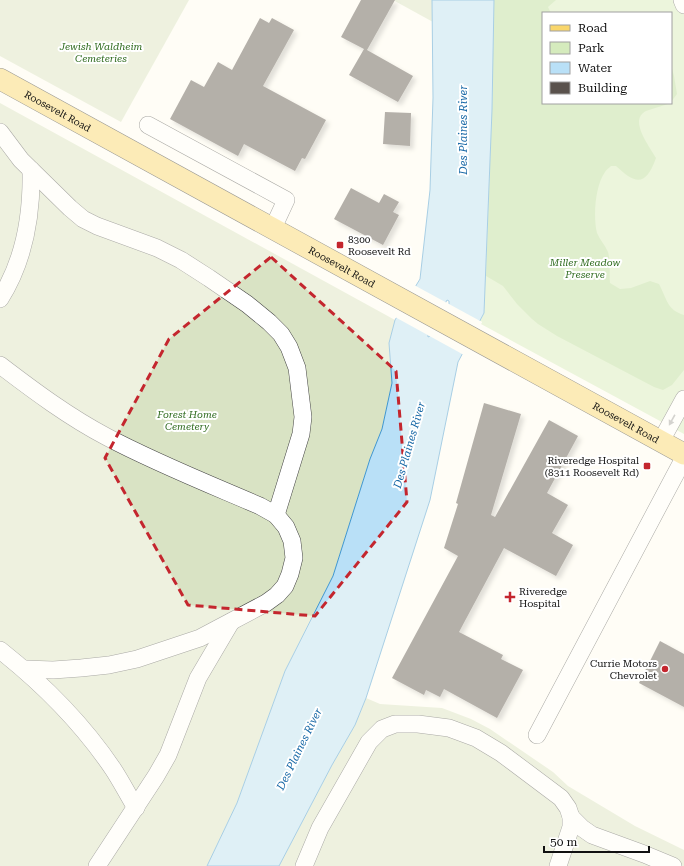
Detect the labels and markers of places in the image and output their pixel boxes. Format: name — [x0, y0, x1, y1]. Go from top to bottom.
place label: 8300 Roosevelt Rd — [348, 234, 411, 257]
marker: 8300 Roosevelt Rd — [335, 240, 345, 250]
place label: Riveredge Hospital (8311 Roosevelt Rd) — [545, 455, 639, 478]
marker: Riveredge Hospital (8311 Roosevelt Rd) — [642, 461, 652, 471]
place label: Riveredge Hospital — [519, 586, 568, 609]
marker: Riveredge Hospital — [504, 591, 516, 603]
place label: Currie Motors Chevrolet — [590, 658, 657, 681]
marker: Currie Motors Chevrolet — [660, 664, 670, 674]

